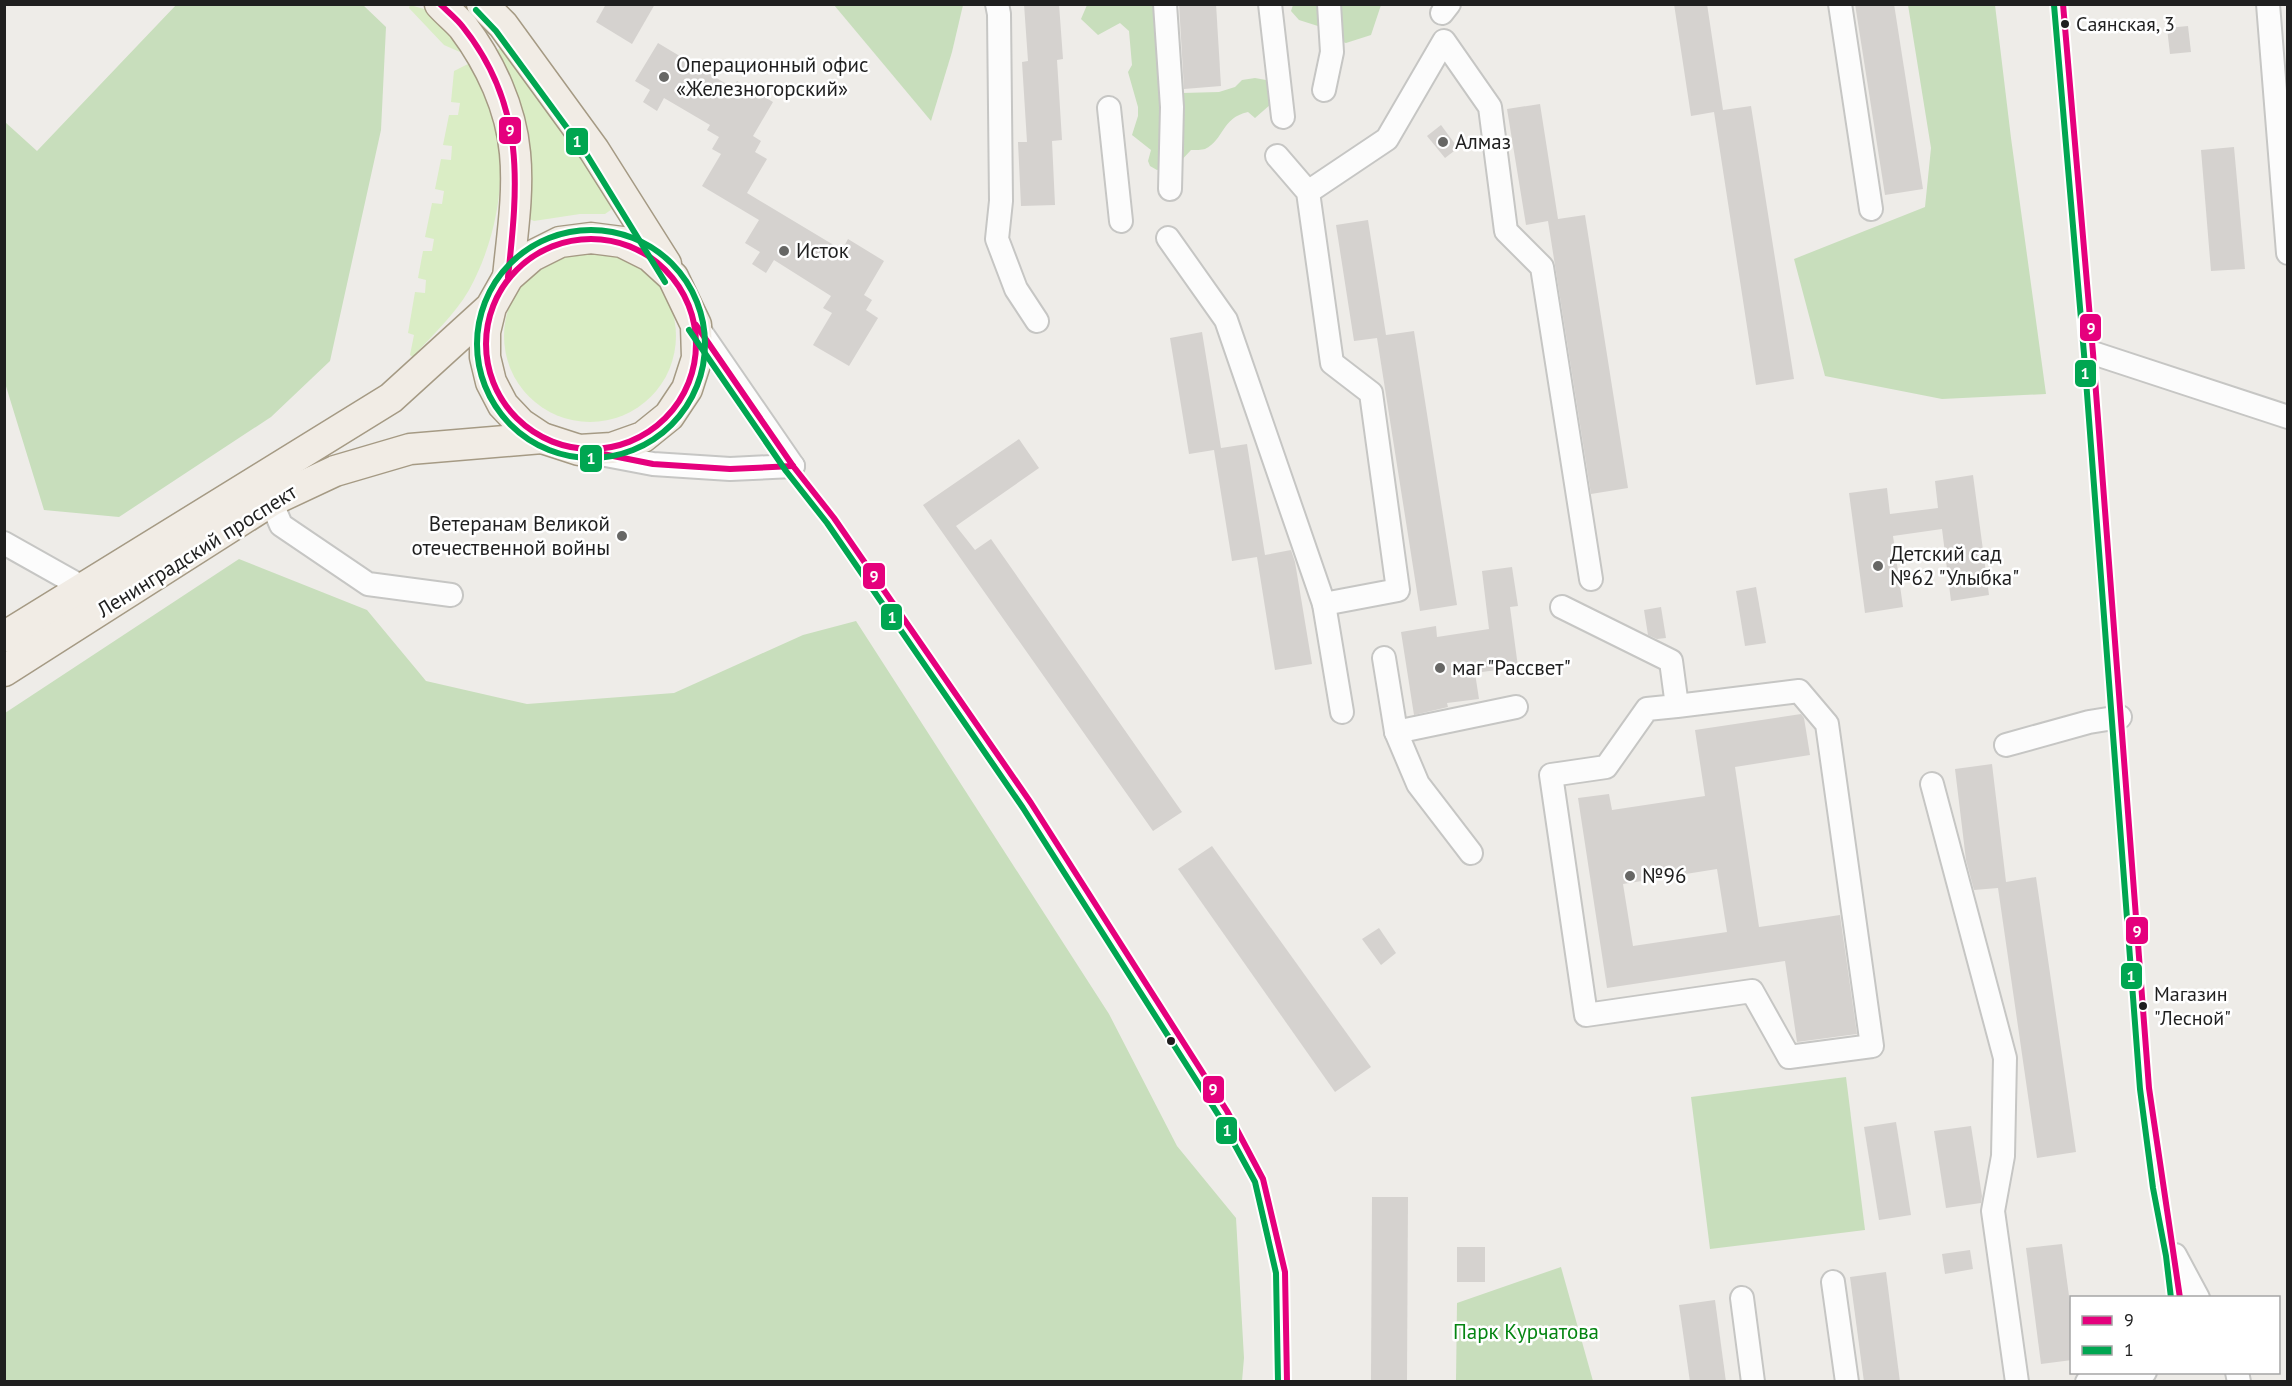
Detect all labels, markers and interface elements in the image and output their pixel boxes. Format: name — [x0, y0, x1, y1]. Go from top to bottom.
place label: Саянская, 3 — [2076, 11, 2175, 37]
marker: Саянская, 3 — [2059, 18, 2071, 30]
place label: Операционный офис «Железногорский» — [676, 51, 868, 102]
marker: Операционный офис «Железногорский» — [657, 70, 671, 84]
line badge: 9 — [498, 116, 522, 145]
text: 9 — [505, 120, 515, 140]
line badge: 1 — [565, 127, 589, 156]
place label: Алмаз — [1455, 128, 1511, 155]
text: 1 — [572, 131, 582, 151]
marker: Алмаз — [1436, 135, 1450, 149]
place label: Исток — [796, 237, 849, 264]
marker: Исток — [777, 244, 791, 258]
line badge: 9 — [2079, 313, 2102, 342]
text: 9 — [2086, 318, 2096, 338]
line badge: 1 — [2074, 359, 2097, 388]
text: 1 — [2080, 363, 2090, 383]
line badge: 1 — [579, 444, 603, 473]
text: 1 — [586, 448, 596, 468]
street label: Ленинградский проспект — [91, 478, 302, 624]
place label: Ветеранам Великой отечественной войны — [412, 510, 610, 561]
marker: Ветеранам Великой отечественной войны — [615, 529, 629, 543]
place label: Детский сад №62 "Улыбка" — [1890, 540, 2019, 591]
marker: Детский сад №62 "Улыбка" — [1871, 559, 1885, 573]
line badge: 9 — [862, 562, 886, 590]
text: 9 — [869, 566, 879, 586]
line badge: 1 — [880, 603, 903, 631]
text: 1 — [887, 607, 897, 627]
place label: маг "Рассвет" — [1452, 654, 1571, 681]
marker: маг "Рассвет" — [1433, 661, 1447, 675]
place label: №96 — [1642, 862, 1686, 889]
marker: №96 — [1623, 869, 1637, 883]
line badge: 9 — [2125, 916, 2149, 945]
text: 9 — [2132, 921, 2142, 941]
line badge: 1 — [2120, 962, 2143, 990]
text: 1 — [2126, 966, 2136, 986]
place label: Магазин "Лесной" — [2154, 981, 2231, 1031]
marker: Магазин "Лесной" — [2137, 1000, 2149, 1012]
unlabelled marker — [1165, 1035, 1177, 1047]
line badge: 9 — [1202, 1075, 1225, 1104]
text: 9 — [1208, 1079, 1218, 1099]
line badge: 1 — [1215, 1116, 1238, 1145]
text: 1 — [1222, 1120, 1232, 1140]
legend — [2070, 1296, 2280, 1374]
text: 9 — [2124, 1308, 2134, 1331]
park label: Парк Курчатова — [1453, 1318, 1599, 1345]
text: 1 — [2124, 1338, 2134, 1361]

